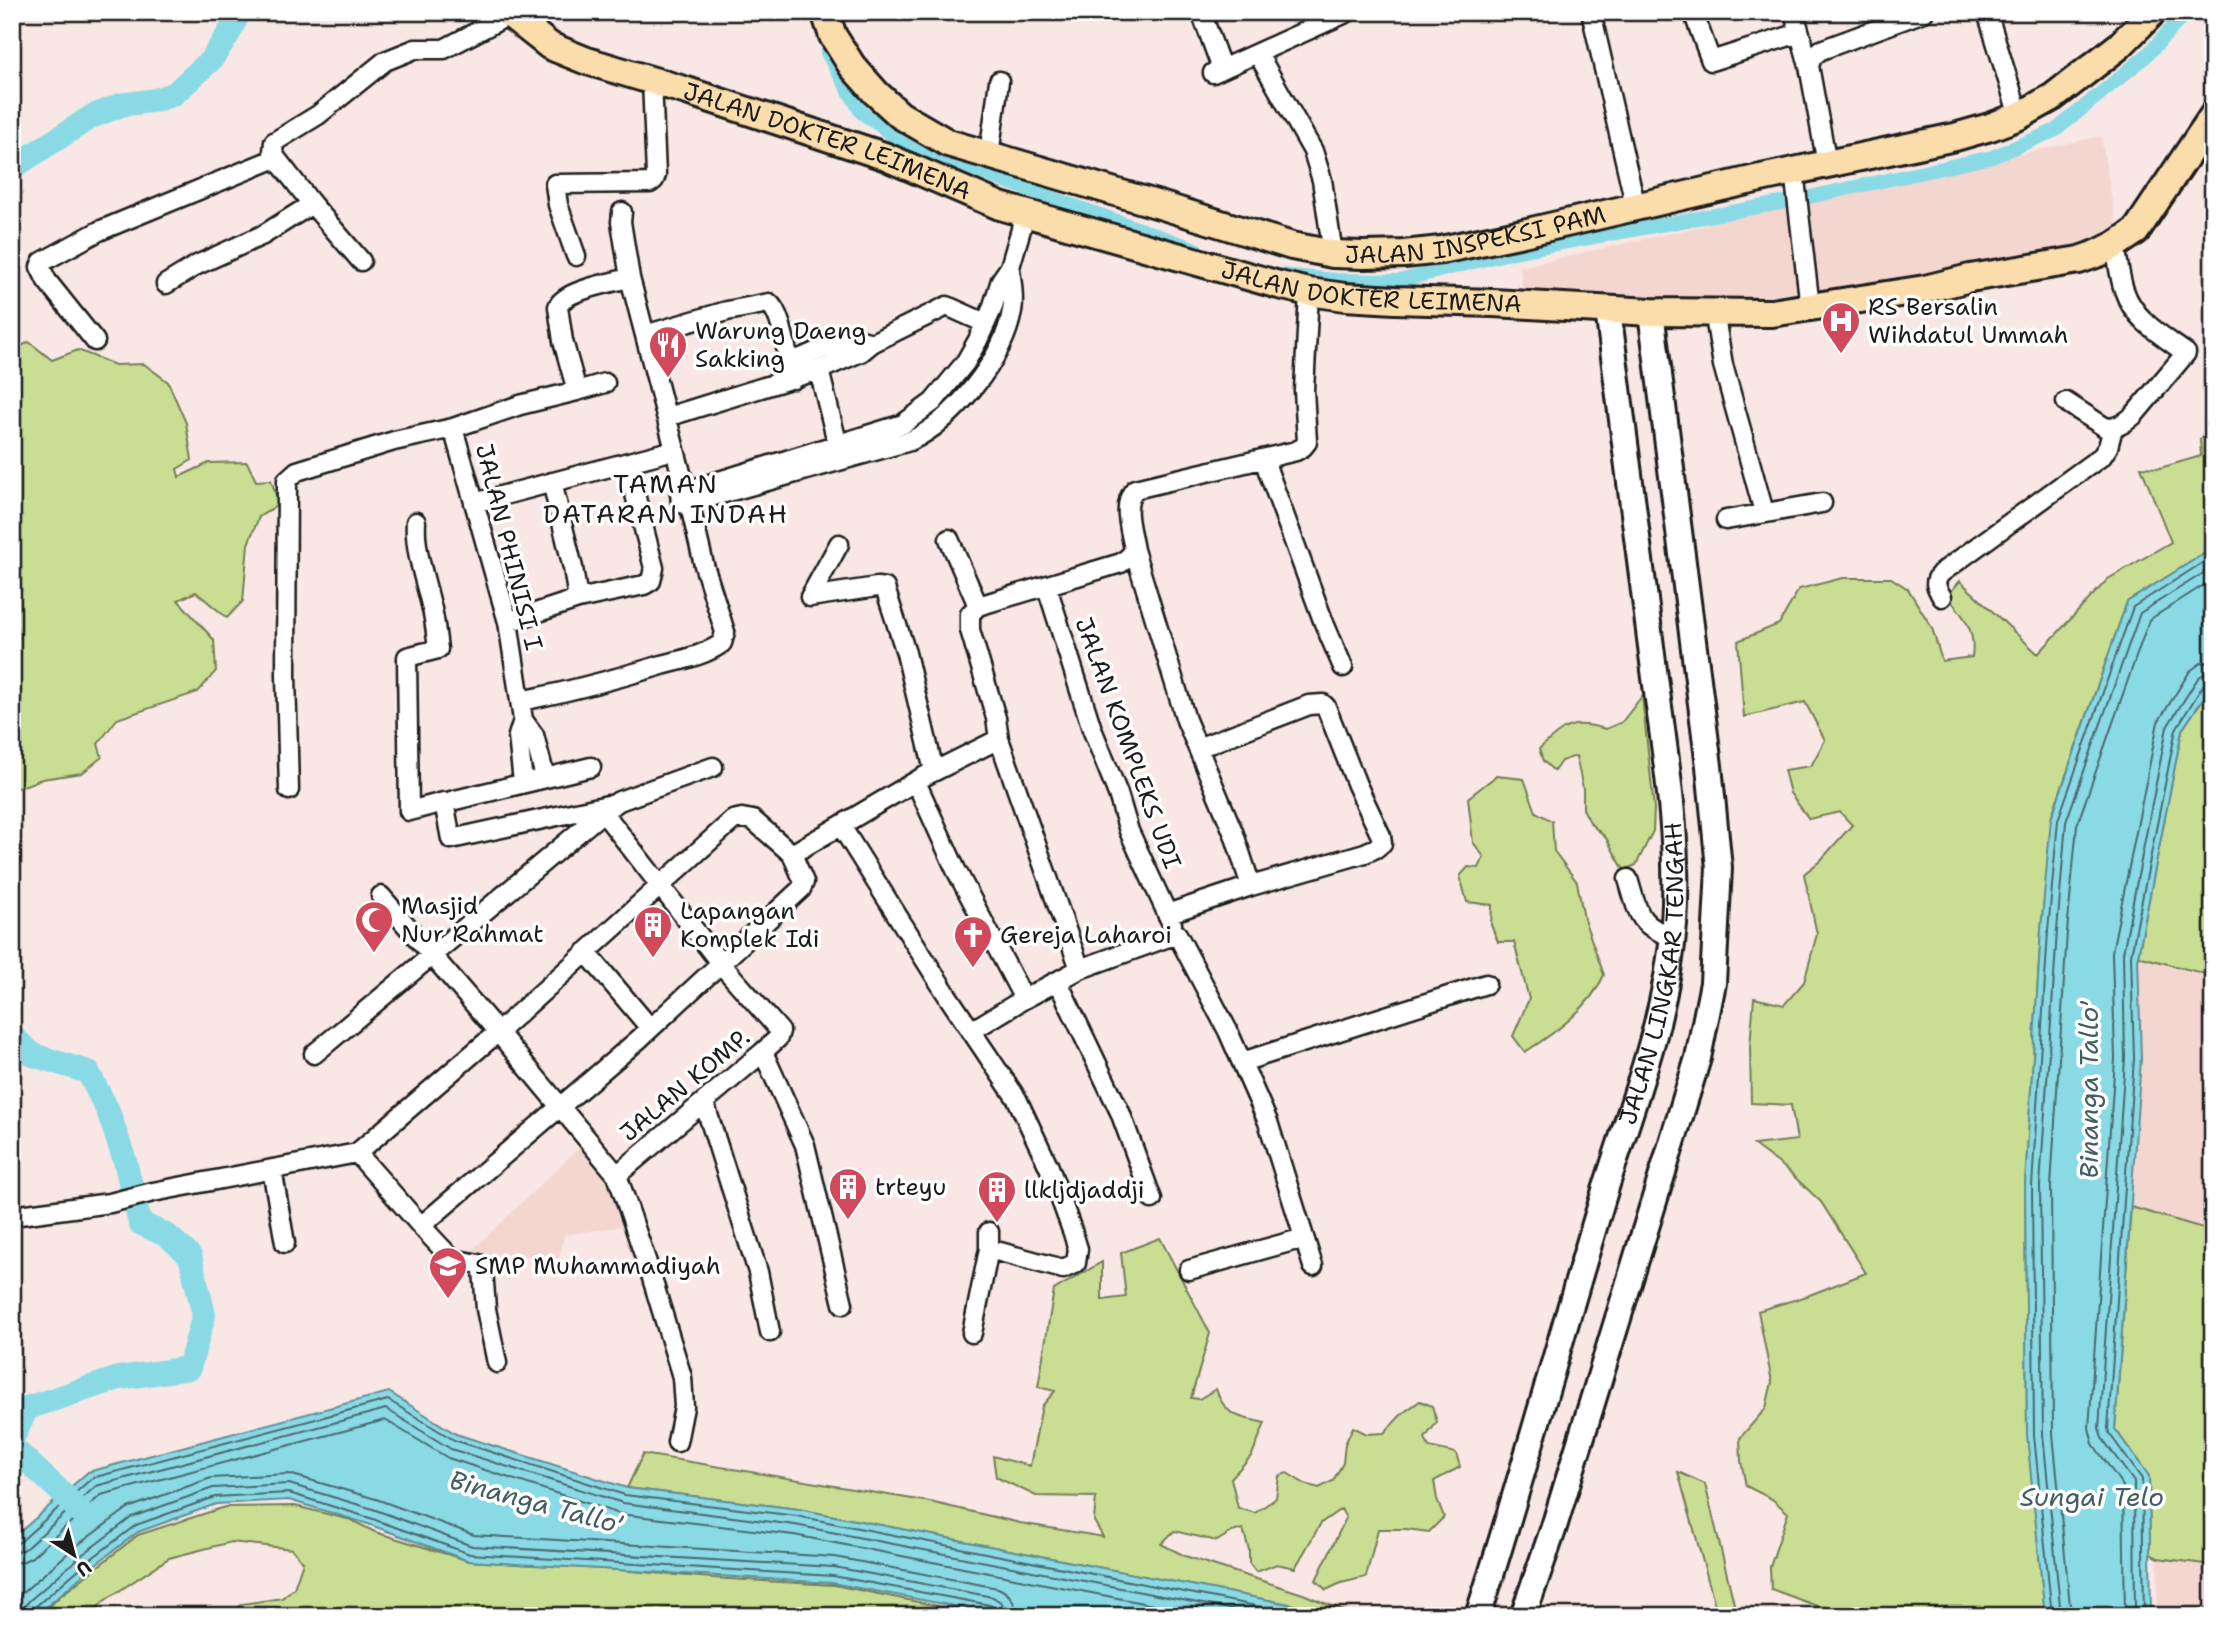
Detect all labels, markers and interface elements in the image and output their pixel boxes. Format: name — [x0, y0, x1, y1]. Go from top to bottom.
street label: JALAN DOKTER LEIMENA — [679, 75, 976, 208]
street label: JALAN INSPEKSI PAM — [1344, 198, 1609, 271]
street label: JALAN DOKTER LEIMENA — [1217, 253, 1522, 321]
place label: RS Bersalin Wihdatul Ummah — [1868, 291, 2069, 351]
hospital icon: RS Bersalin Wihdatul Ummah — [1820, 300, 1862, 355]
place label: Warung Daeng Sakking — [695, 315, 866, 375]
restaurant icon: Warung Daeng Sakking — [647, 324, 689, 379]
street label: JALAN PHINISI I — [468, 441, 550, 653]
district label: TAMAN DATARAN INDAH — [543, 466, 789, 531]
street label: JALAN KOMPLEKS UDI — [1068, 613, 1188, 873]
street label: JALAN LINGKAR TENGAH — [1611, 821, 1691, 1129]
place label: Masjid Nur Rahmat — [401, 890, 544, 950]
place label: Lapangan Komplek Idi — [680, 895, 820, 955]
mosque icon: Masjid Nur Rahmat — [353, 899, 395, 954]
building icon: Lapangan Komplek Idi — [632, 904, 674, 959]
church icon: Gereja Laharoi — [952, 914, 994, 969]
place label: Gereja Laharoi — [1000, 919, 1172, 951]
water label: Binanga Tallo' — [2071, 1000, 2106, 1179]
street label: JALAN KOMP. — [613, 1021, 757, 1149]
building icon: trteyu — [827, 1166, 869, 1221]
building icon: llkljdjaddji — [976, 1169, 1018, 1224]
place label: trteyu — [875, 1171, 946, 1203]
place label: llkljdjaddji — [1024, 1174, 1145, 1206]
school or university icon: SMP Muhammadiyah — [427, 1245, 469, 1300]
place label: SMP Muhammadiyah — [475, 1250, 721, 1282]
water label: Binanga Tallo' — [446, 1462, 628, 1542]
water label: Sungai Telo — [2020, 1479, 2164, 1514]
north arrow — [38, 1520, 108, 1590]
text: U — [71, 1554, 96, 1582]

